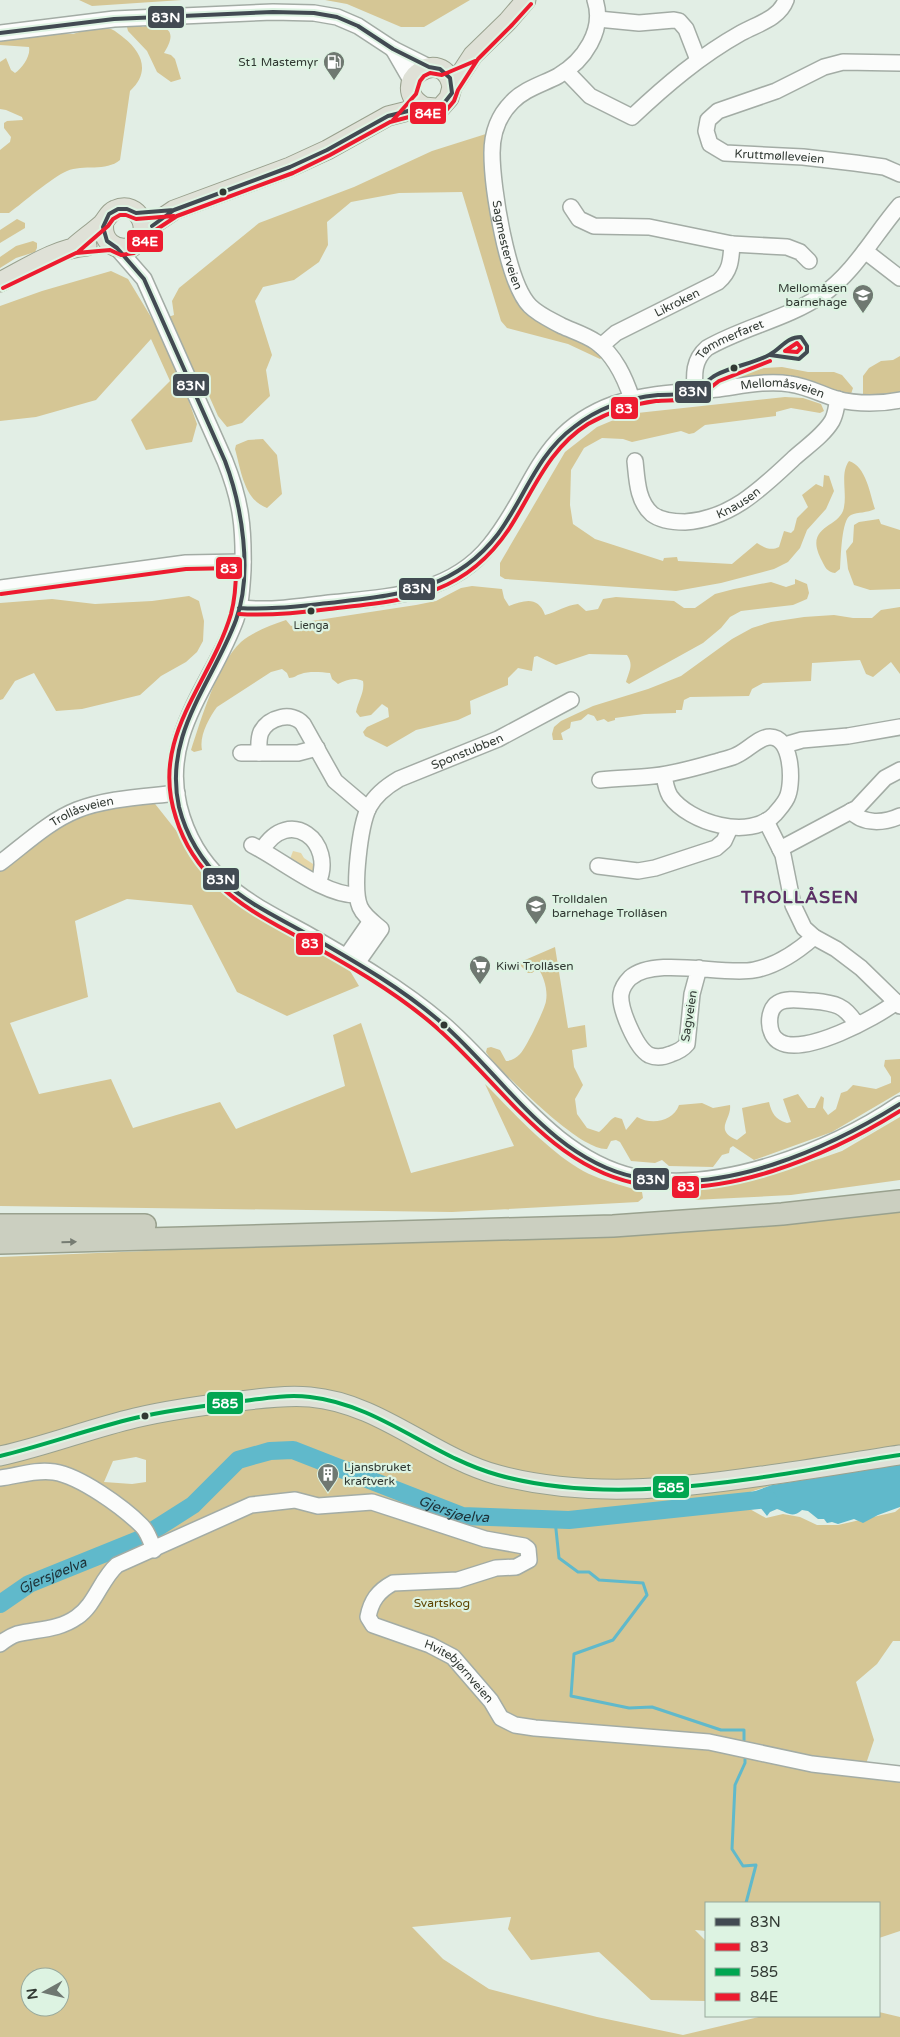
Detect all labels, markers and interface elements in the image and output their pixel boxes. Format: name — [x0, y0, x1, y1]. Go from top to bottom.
line badge: 83N — [147, 5, 185, 29]
text: 83N — [152, 9, 180, 26]
fuel station icon: St1 Mastemyr — [322, 50, 346, 81]
place label: St1 Mastemyr — [238, 55, 318, 69]
line badge: 84E — [409, 101, 447, 125]
text: 84E — [415, 105, 441, 122]
street label: Kruttmølleveien — [734, 146, 825, 166]
unlabelled marker — [218, 187, 228, 197]
street label: Sagmesterveien — [489, 199, 526, 292]
line badge: 84E — [126, 229, 164, 253]
text: 84E — [132, 233, 158, 250]
place label: Mellomåsen barnehage — [778, 281, 847, 309]
school or university icon: Mellomåsen barnehage — [851, 283, 875, 314]
street label: Likroken — [652, 285, 702, 320]
street label: Tømmerfaret — [693, 317, 766, 362]
unlabelled marker — [729, 363, 739, 373]
line badge: 83N — [172, 373, 210, 397]
street label: Mellomåsveien — [739, 376, 827, 401]
text: 83N — [177, 377, 205, 394]
line badge: 83N — [674, 380, 712, 404]
text: 83N — [679, 383, 707, 400]
line badge: 83 — [610, 396, 639, 420]
text: 83 — [615, 400, 633, 417]
street label: Knausen — [714, 484, 763, 521]
line badge: 83 — [215, 556, 243, 580]
text: 83 — [220, 560, 238, 577]
line badge: 83N — [398, 577, 436, 601]
text: 83N — [403, 580, 431, 597]
marker: Lienga — [306, 606, 316, 616]
place label: Lienga — [293, 619, 329, 632]
street label: Sponstubben — [429, 731, 506, 772]
street label: Trollåsveien — [47, 794, 115, 830]
line badge: 83N — [202, 867, 240, 891]
text: 83N — [207, 871, 235, 888]
district label: TROLLÅSEN — [740, 886, 859, 908]
place label: Trolldalen barnehage Trollåsen — [552, 892, 667, 920]
school or university icon: Trolldalen barnehage Trollåsen — [524, 894, 548, 925]
line badge: 83 — [295, 932, 324, 956]
text: 83 — [301, 935, 319, 952]
supermarket icon: Kiwi Trollåsen — [468, 954, 492, 985]
place label: Kiwi Trollåsen — [496, 959, 574, 973]
street label: Sagveien — [678, 989, 700, 1043]
unlabelled marker — [439, 1020, 449, 1030]
line badge: 83N — [632, 1167, 670, 1191]
text: 83N — [637, 1171, 665, 1188]
line badge: 83 — [671, 1175, 700, 1199]
text: 83 — [677, 1178, 695, 1195]
one-way arrow — [62, 1238, 78, 1246]
line badge: 585 — [206, 1391, 244, 1415]
text: 585 — [212, 1395, 238, 1412]
unlabelled marker — [140, 1411, 150, 1421]
place label: Ljansbruket kraftverk — [344, 1460, 411, 1488]
building icon: Ljansbruket kraftverk — [316, 1462, 340, 1493]
line badge: 585 — [652, 1475, 690, 1499]
text: 585 — [658, 1479, 684, 1496]
water label: Gjersjøelva — [416, 1491, 491, 1526]
water label: Gjersjøelva — [15, 1553, 90, 1598]
park label: Svartskog — [414, 1596, 470, 1610]
street label: Hvitebjørnveien — [422, 1637, 496, 1706]
legend — [705, 1902, 880, 2017]
text: 83N — [750, 1913, 781, 1931]
text: 83 — [750, 1938, 769, 1956]
text: 585 — [750, 1963, 778, 1981]
north arrow — [20, 1967, 70, 2017]
text: N — [23, 1987, 42, 2000]
text: 84E — [750, 1988, 778, 2006]

